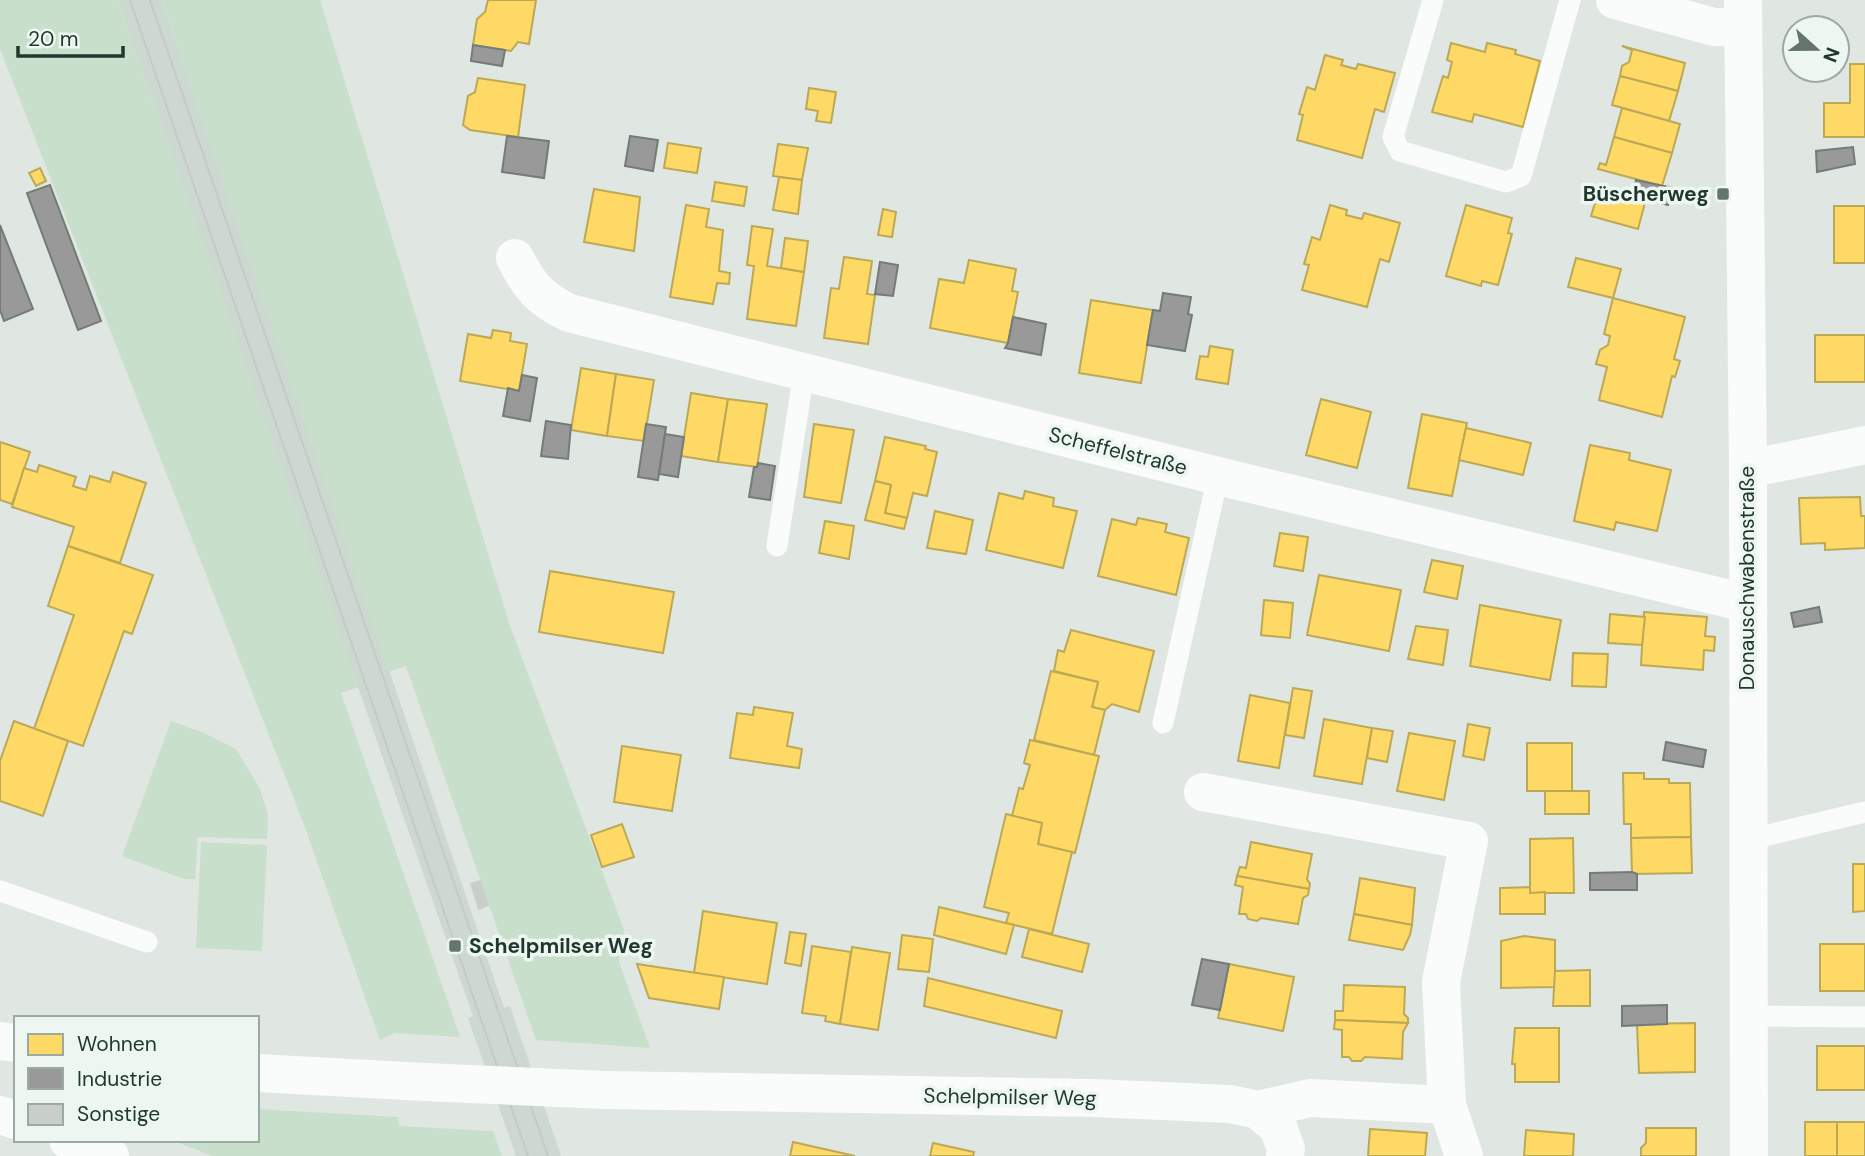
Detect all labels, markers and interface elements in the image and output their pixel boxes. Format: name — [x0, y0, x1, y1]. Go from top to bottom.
scale bar — [18, 14, 122, 58]
north arrow — [1781, 14, 1851, 84]
text: 20 m — [28, 25, 79, 53]
text: N — [1817, 44, 1846, 66]
place label: Büscherweg — [1583, 180, 1709, 208]
marker: Büscherweg — [1715, 186, 1731, 202]
street label: Scheffelstraße — [1046, 420, 1190, 482]
street label: Donauschwabenstraße — [1733, 466, 1761, 690]
place label: Schelpmilser Weg — [469, 932, 653, 960]
marker: Schelpmilser Weg — [447, 938, 463, 954]
legend — [14, 1016, 259, 1142]
text: Wohnen — [77, 1030, 157, 1058]
text: Industrie — [77, 1065, 162, 1093]
street label: Schelpmilser Weg — [923, 1081, 1097, 1113]
text: Sonstige — [77, 1100, 160, 1128]

